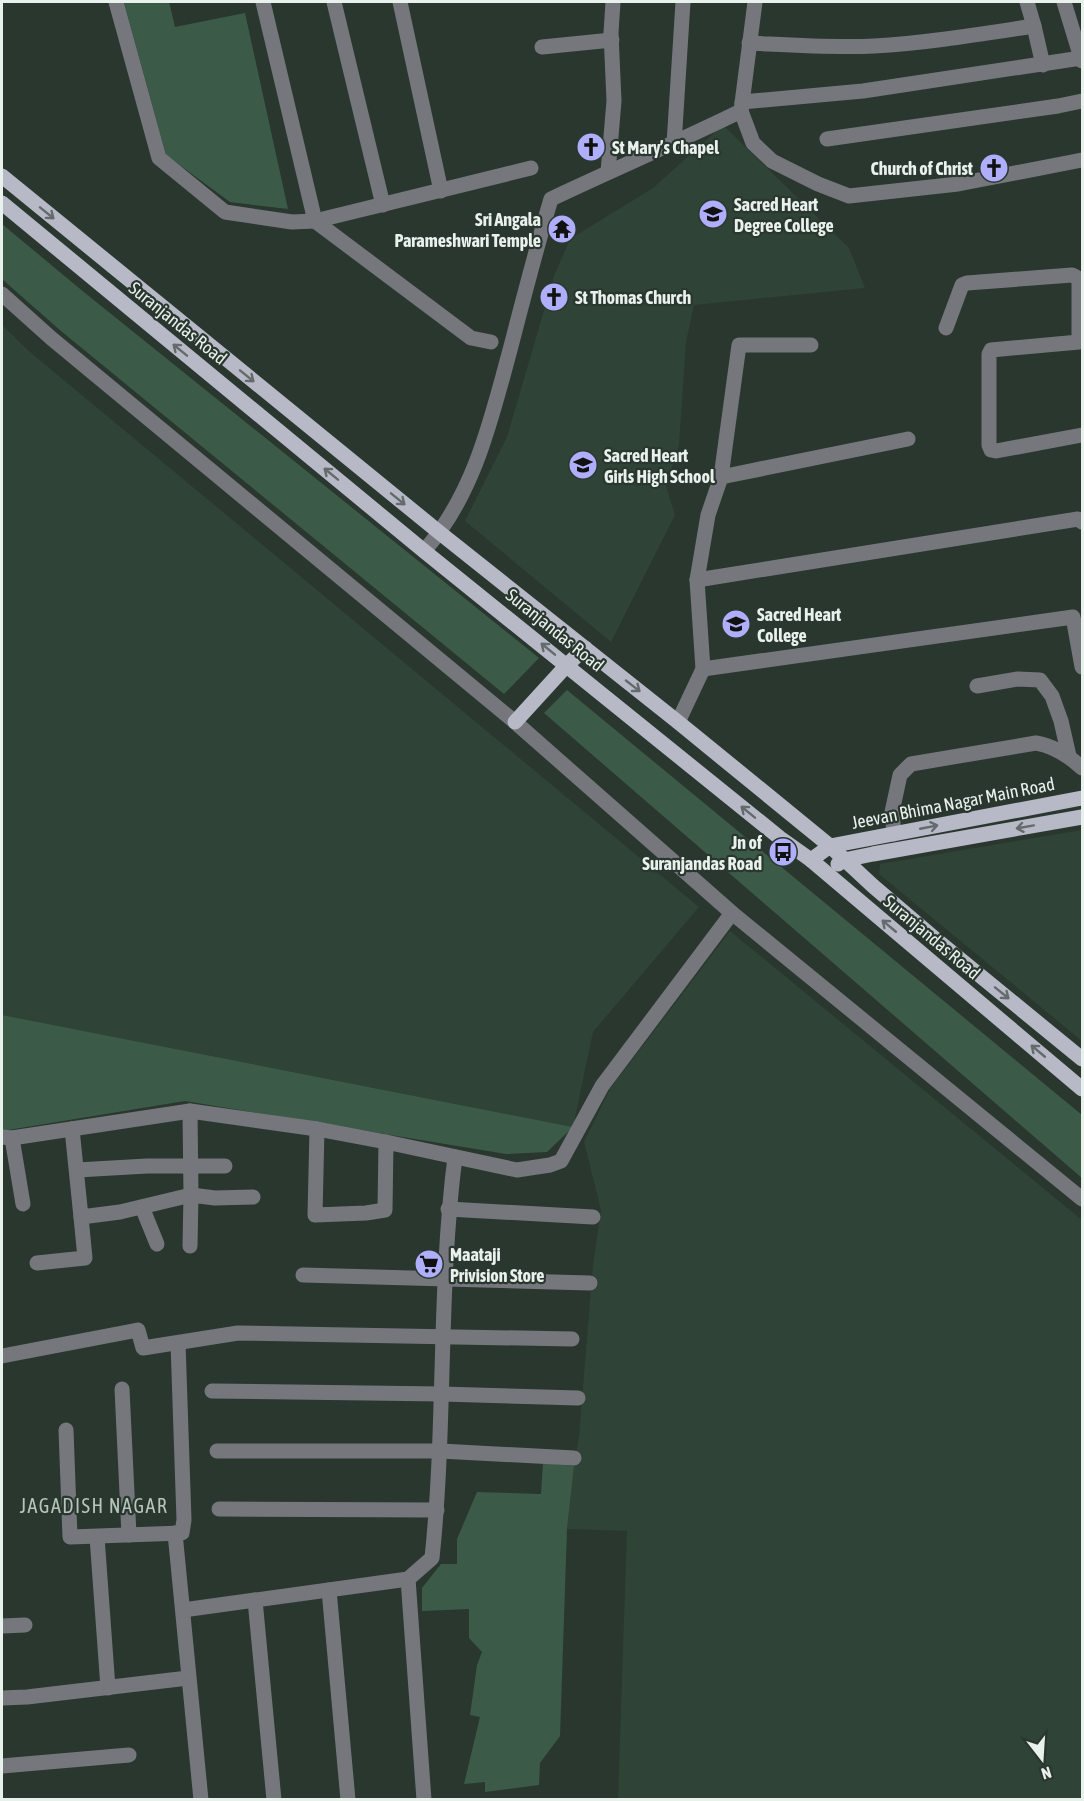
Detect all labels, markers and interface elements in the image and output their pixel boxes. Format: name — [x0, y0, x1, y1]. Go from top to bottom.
church icon: St Mary’s Chapel — [575, 131, 607, 163]
place label: St Mary’s Chapel — [612, 137, 719, 158]
church icon: Church of Christ — [978, 152, 1010, 184]
place label: Church of Christ — [871, 158, 974, 179]
place label: Sacred Heart Degree College — [734, 194, 834, 236]
school or university icon: Sacred Heart Degree College — [697, 198, 729, 230]
one-way arrow — [39, 206, 54, 220]
place label: Sri Angala Parameshwari Temple — [395, 209, 541, 251]
temple icon: Sri Angala Parameshwari Temple — [546, 213, 578, 245]
street label: Suranjandas Road — [125, 277, 231, 369]
church icon: St Thomas Church — [538, 281, 570, 313]
place label: St Thomas Church — [575, 287, 692, 308]
one-way arrow — [173, 343, 188, 357]
one-way arrow — [239, 369, 255, 382]
place label: Sacred Heart Girls High School — [604, 445, 715, 487]
school or university icon: Sacred Heart Girls High School — [567, 449, 599, 481]
one-way arrow — [324, 467, 339, 481]
one-way arrow — [390, 492, 405, 506]
street label: Suranjandas Road — [502, 584, 608, 676]
place label: Sacred Heart College — [757, 604, 842, 646]
school or university icon: Sacred Heart College — [720, 608, 752, 640]
one-way arrow — [540, 643, 556, 656]
one-way arrow — [625, 679, 641, 692]
street label: Jeevan Bhima Nagar Main Road — [850, 773, 1056, 833]
one-way arrow — [741, 805, 756, 819]
one-way arrow — [919, 821, 938, 832]
one-way arrow — [1016, 822, 1035, 833]
place label: Jn of Suranjandas Road — [642, 832, 763, 874]
bus stop icon: Jn of Suranjandas Road — [767, 836, 799, 868]
street label: Suranjandas Road — [879, 891, 985, 983]
one-way arrow — [882, 919, 897, 933]
one-way arrow — [994, 987, 1010, 1000]
one-way arrow — [1030, 1045, 1046, 1058]
place label: Maataji Privision Store — [450, 1244, 544, 1286]
supermarket icon: Maataji Privision Store — [413, 1248, 445, 1280]
district label: JAGADISH NAGAR — [20, 1494, 168, 1517]
north arrow — [1012, 1729, 1072, 1789]
text: N — [1039, 1763, 1054, 1783]

